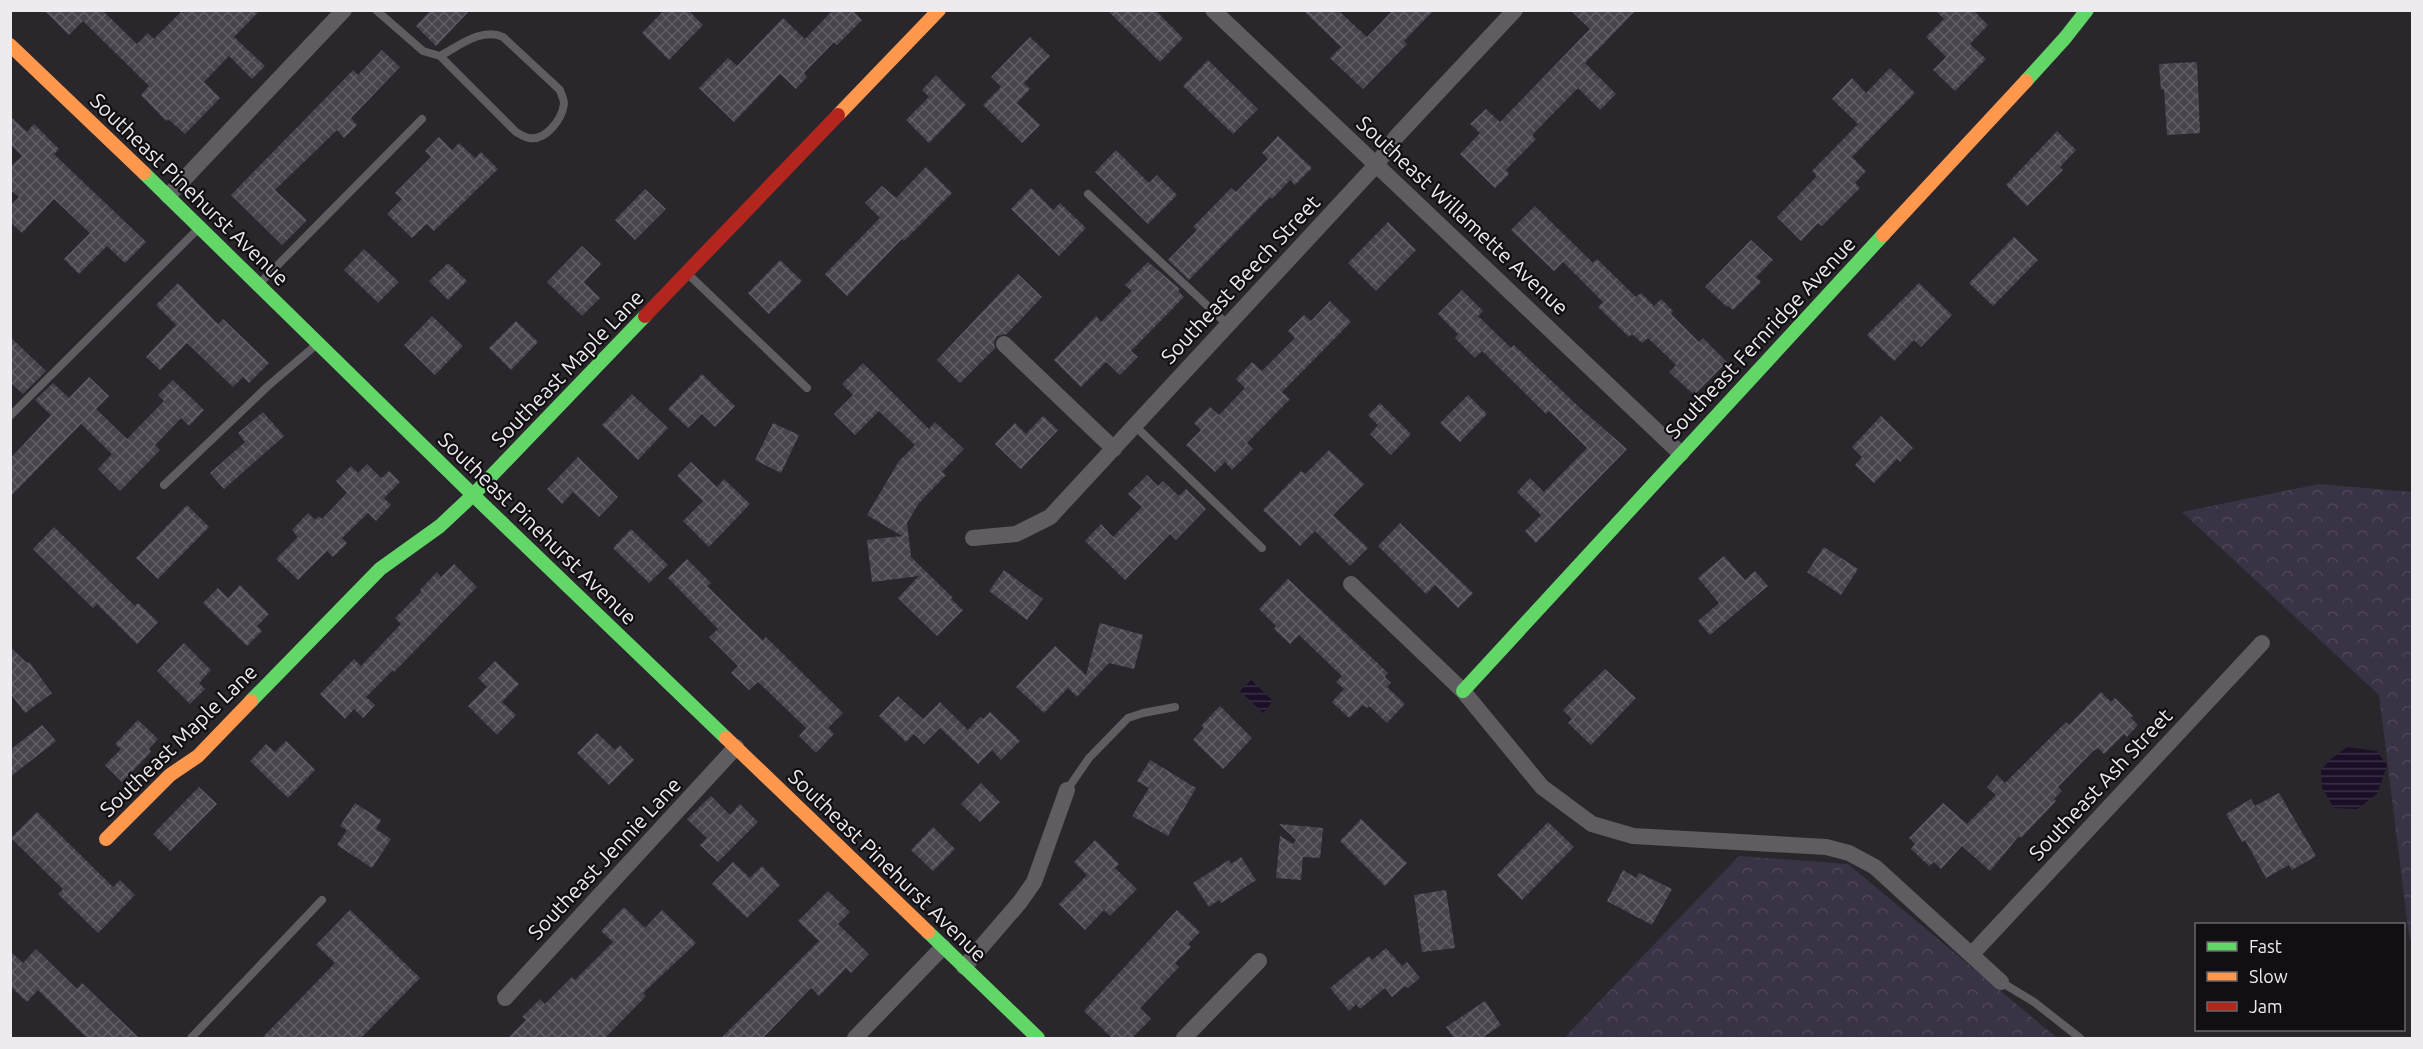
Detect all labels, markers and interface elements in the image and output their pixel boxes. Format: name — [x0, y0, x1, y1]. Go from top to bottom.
street label: Southeast Pinehurst Avenue — [86, 88, 294, 290]
street label: Southeast Willamette Avenue — [1352, 111, 1574, 319]
street label: Southeast Beech Street — [1156, 190, 1324, 368]
street label: Southeast Fernridge Avenue — [1660, 231, 1860, 443]
street label: Southeast Maple Lane — [486, 285, 648, 451]
street label: Southeast Pinehurst Avenue — [434, 427, 642, 629]
street label: Southeast Maple Lane — [95, 659, 261, 821]
street label: Southeast Ash Street — [2024, 703, 2176, 865]
street label: Southeast Pinehurst Avenue — [784, 764, 992, 966]
street label: Southeast Jennie Lane — [523, 772, 685, 944]
legend — [2195, 923, 2405, 1031]
text: Fast — [2249, 936, 2282, 956]
text: Slow — [2249, 966, 2288, 986]
text: Jam — [2249, 996, 2283, 1016]

